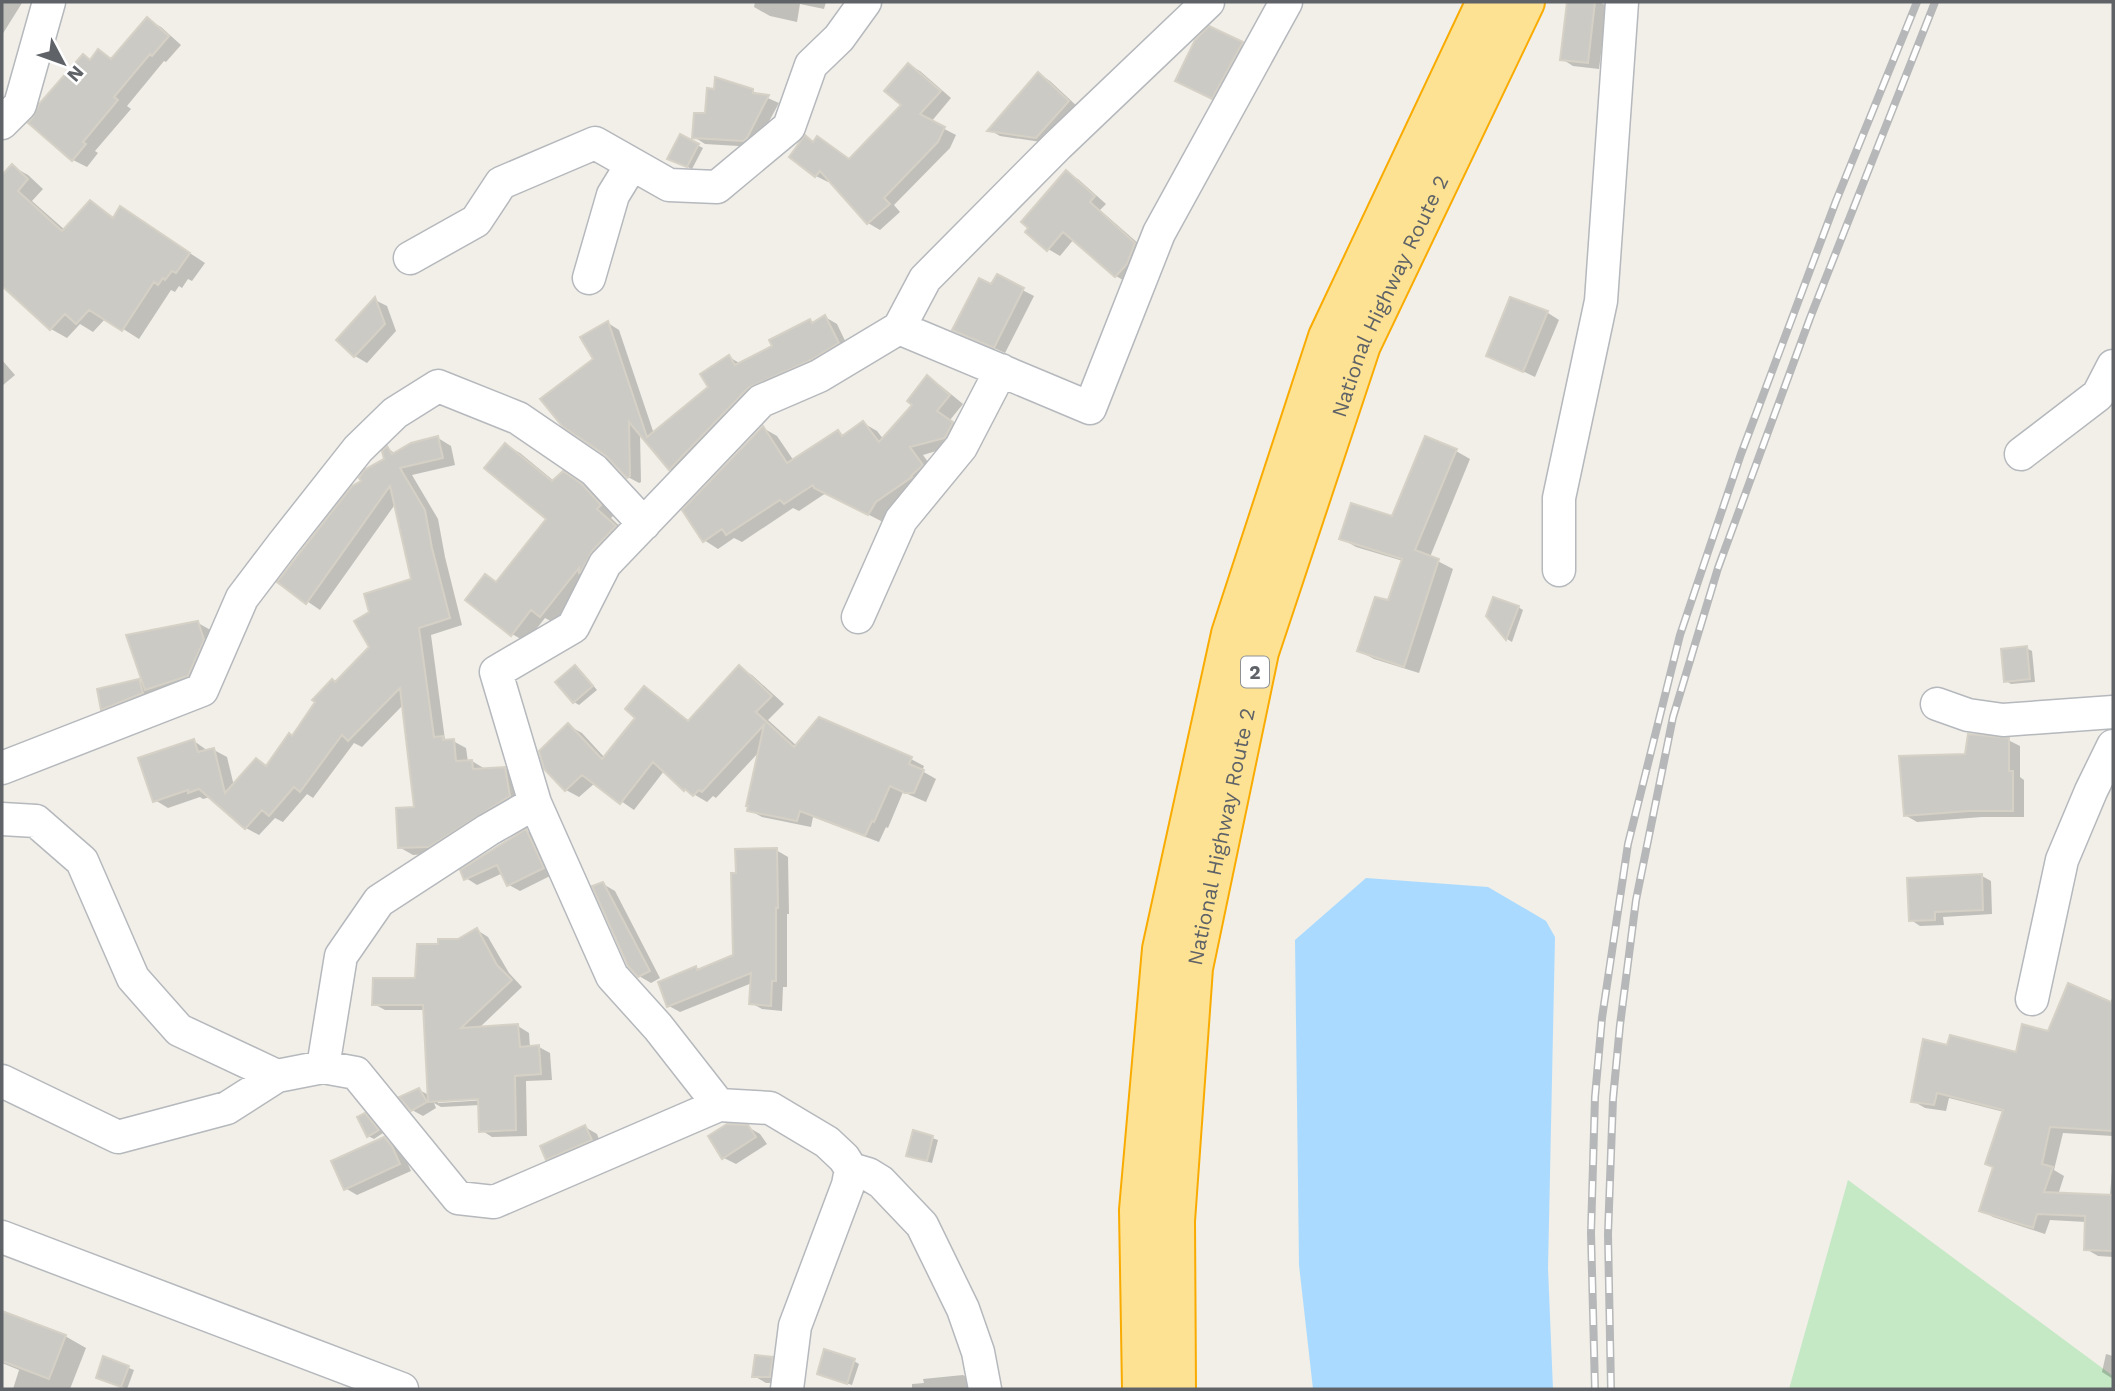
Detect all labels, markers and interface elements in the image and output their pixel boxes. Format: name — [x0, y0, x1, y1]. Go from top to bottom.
north arrow — [28, 28, 98, 98]
text: N — [62, 61, 89, 87]
street label: National Highway Route 2 — [1325, 171, 1453, 420]
road number: 2 — [1241, 656, 1269, 688]
street label: National Highway Route 2 — [1181, 706, 1260, 967]

